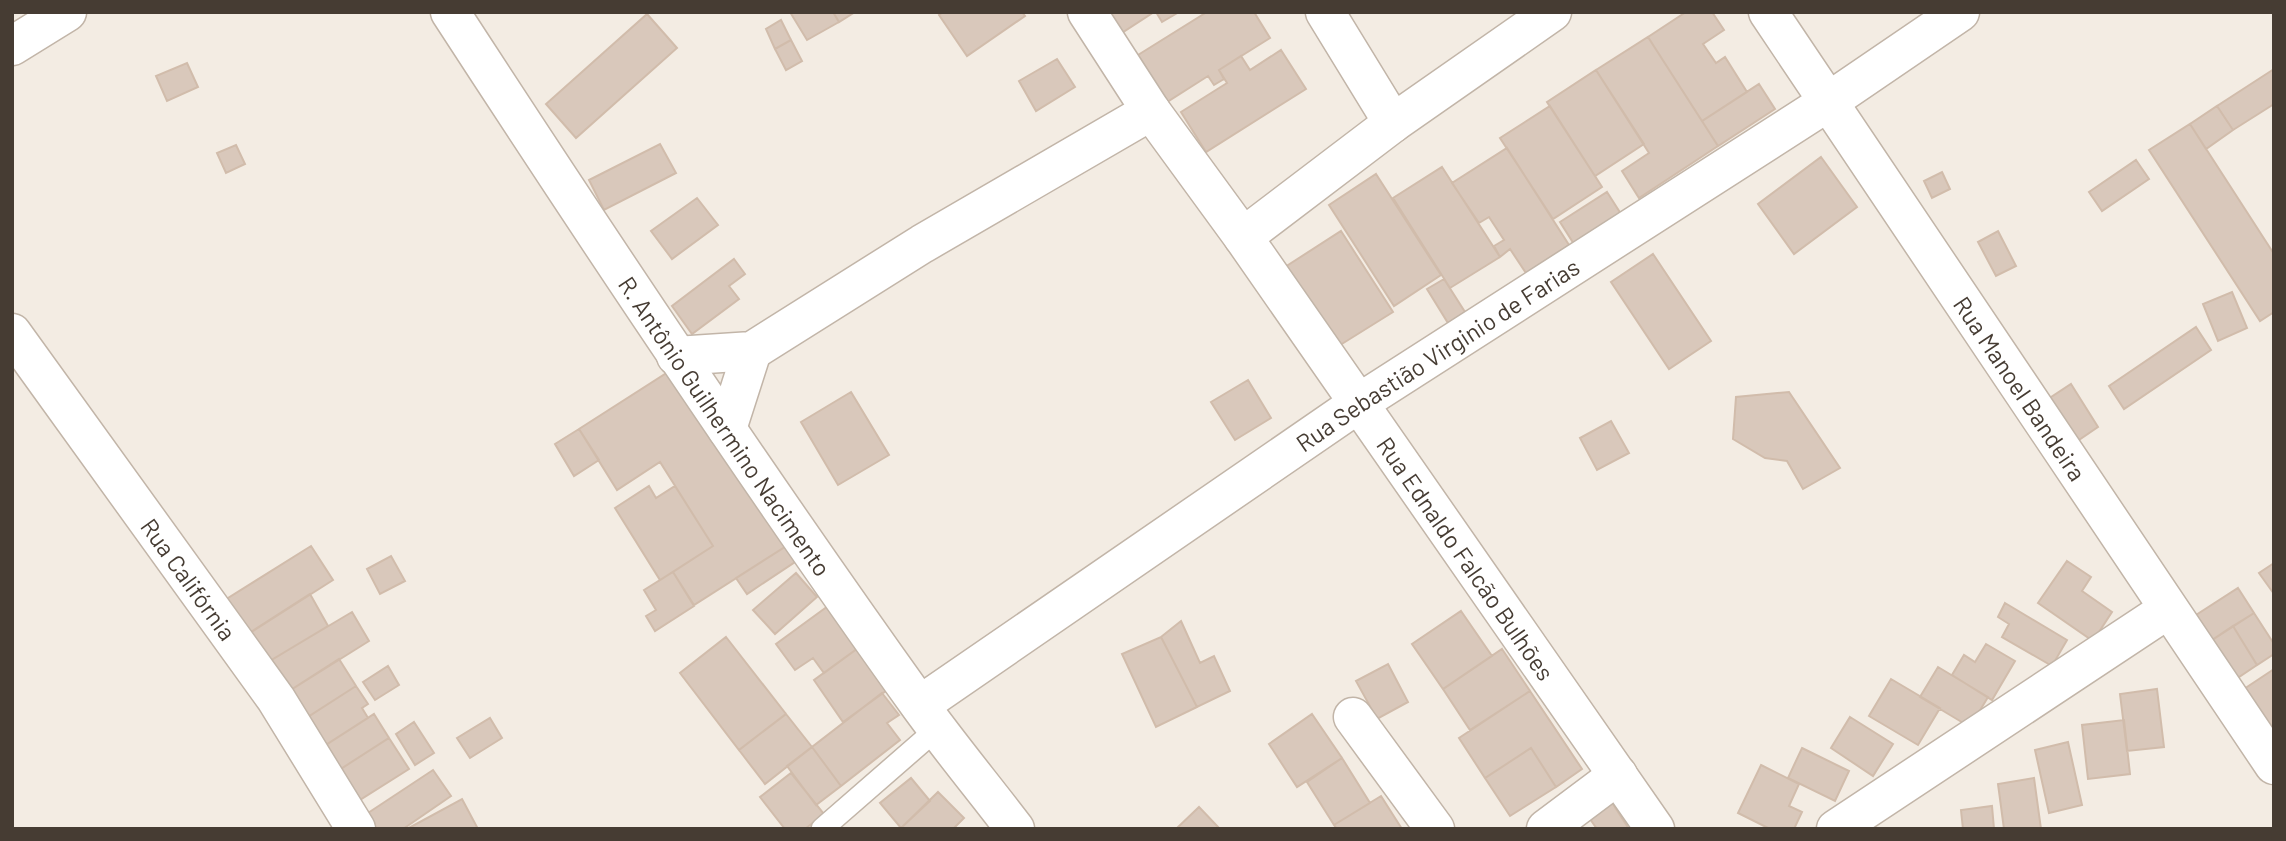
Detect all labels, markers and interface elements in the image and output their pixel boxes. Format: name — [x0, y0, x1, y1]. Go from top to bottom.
street label: Rua Sebastião Virginio de Farias — [1290, 251, 1584, 457]
street label: R. Antônio Guilhermino Nacimento — [613, 270, 838, 581]
street label: Rua Manoel Bandeira — [1948, 290, 2093, 486]
street label: Rua Ednaldo Falcão Bulhões — [1372, 431, 1561, 685]
street label: Rua Califórnia — [136, 512, 243, 645]

